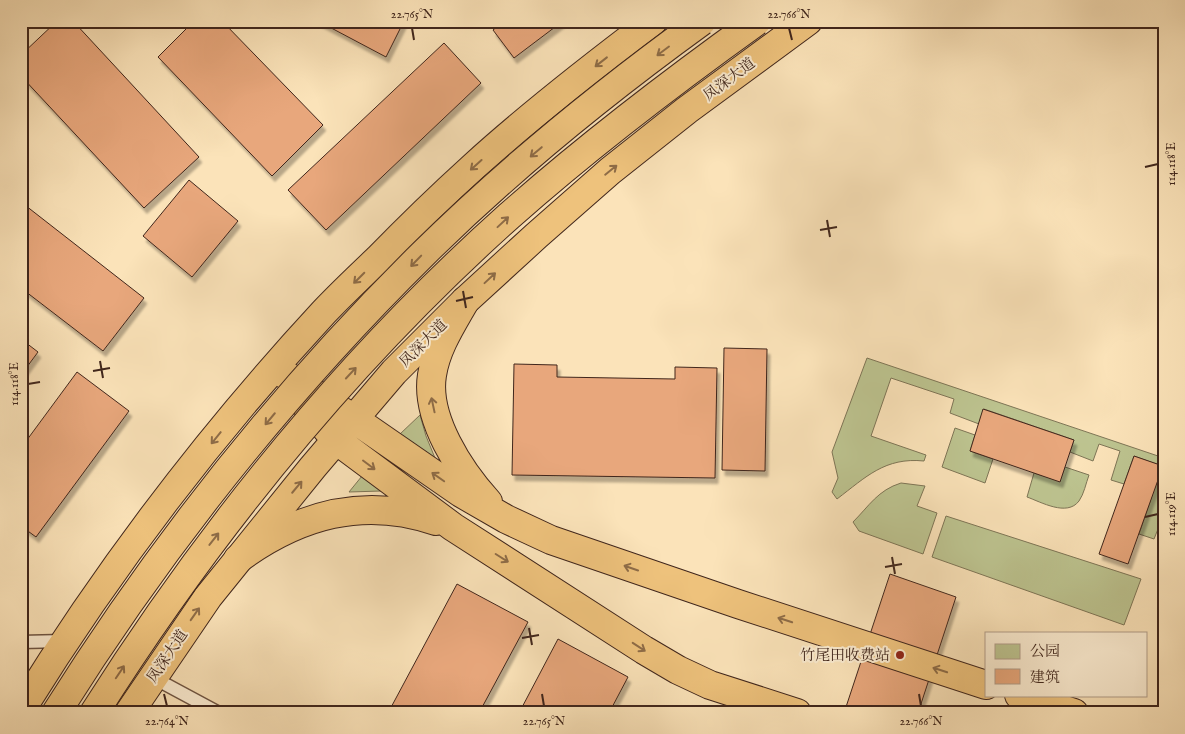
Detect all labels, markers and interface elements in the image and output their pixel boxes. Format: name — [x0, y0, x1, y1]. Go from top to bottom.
text: 22.765°N — [391, 7, 434, 22]
text: 22.766°N — [767, 7, 811, 22]
one-way arrow — [657, 45, 670, 56]
street label: 凤深大道 — [700, 54, 759, 105]
one-way arrow — [595, 56, 608, 67]
text: 114.118°E — [1164, 142, 1179, 186]
one-way arrow — [530, 146, 543, 157]
one-way arrow — [469, 159, 482, 171]
one-way arrow — [605, 165, 618, 176]
one-way arrow — [497, 216, 509, 228]
one-way arrow — [410, 255, 422, 267]
one-way arrow — [352, 272, 365, 284]
one-way arrow — [483, 272, 496, 284]
street label: 凤深大道 — [395, 315, 451, 371]
text: 114.118°E — [7, 362, 22, 406]
one-way arrow — [345, 367, 357, 380]
one-way arrow — [428, 398, 438, 414]
one-way arrow — [264, 412, 275, 425]
one-way arrow — [210, 431, 221, 444]
one-way arrow — [362, 460, 376, 470]
one-way arrow — [431, 472, 445, 482]
one-way arrow — [291, 481, 302, 494]
text: 114.119°E — [1164, 492, 1179, 536]
one-way arrow — [209, 532, 219, 546]
one-way arrow — [495, 554, 509, 564]
one-way arrow — [624, 563, 640, 572]
one-way arrow — [190, 608, 200, 622]
one-way arrow — [778, 614, 794, 624]
street label: 凤深大道 — [143, 626, 192, 686]
legend — [985, 632, 1148, 696]
one-way arrow — [631, 642, 645, 652]
text: 公园 — [1030, 642, 1060, 661]
place label: 竹尾田收费站 — [800, 646, 890, 665]
marker: 竹尾田收费站 — [894, 649, 906, 661]
one-way arrow — [932, 664, 948, 674]
one-way arrow — [115, 665, 125, 679]
text: 建筑 — [1030, 668, 1060, 687]
text: 22.764°N — [145, 714, 190, 729]
text: 22.765°N — [523, 714, 566, 729]
text: 22.766°N — [899, 714, 943, 729]

